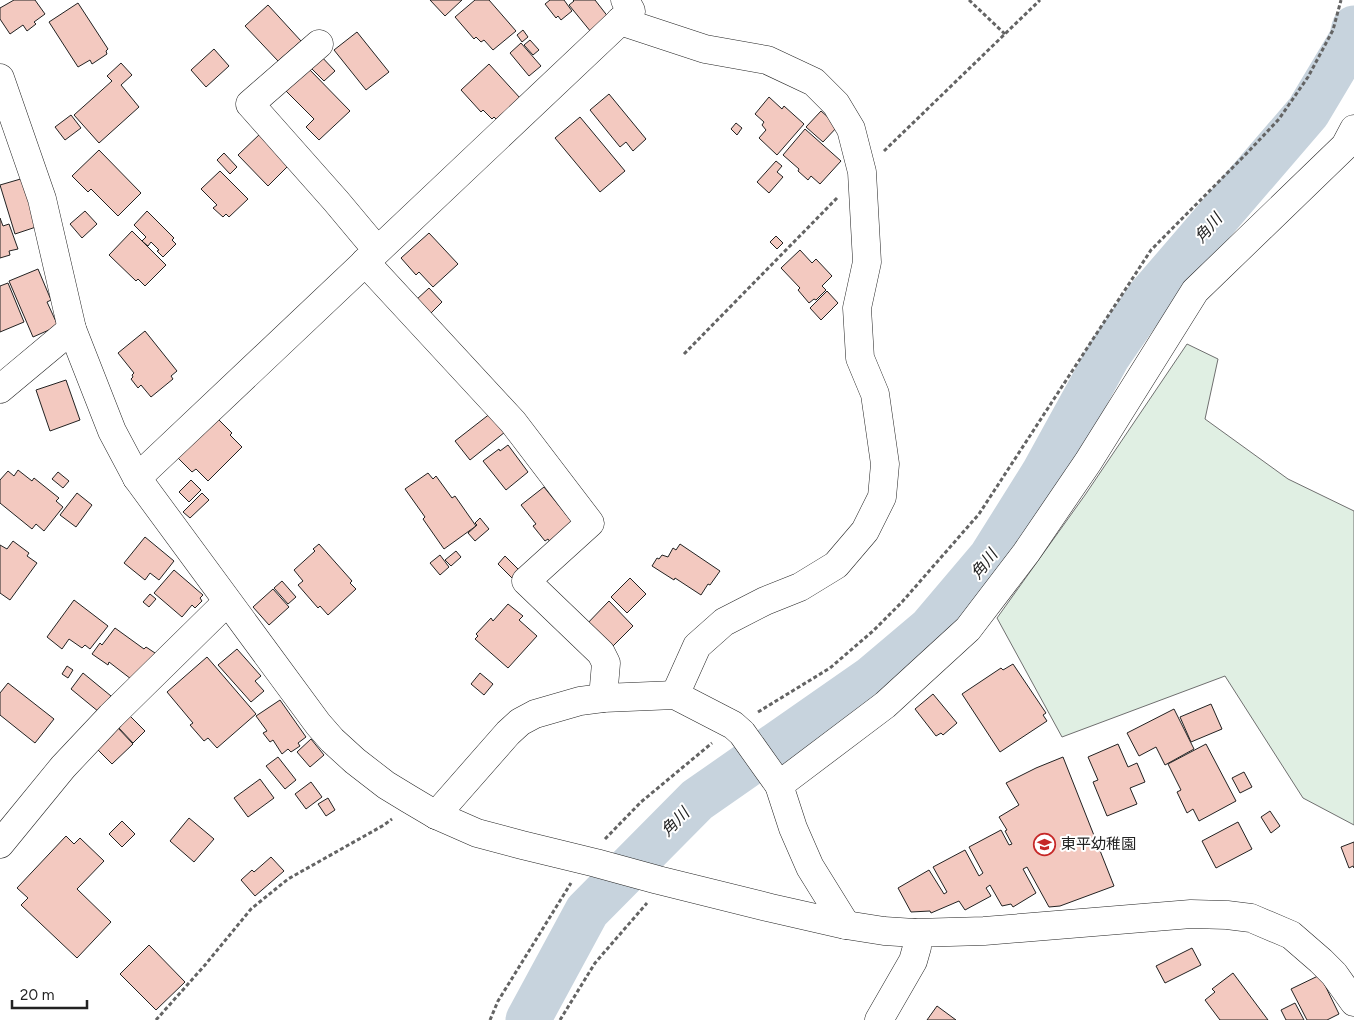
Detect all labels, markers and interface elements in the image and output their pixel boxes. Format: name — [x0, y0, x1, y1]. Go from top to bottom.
water label: 角川 — [1190, 208, 1227, 246]
water label: 角川 — [967, 544, 1003, 582]
water label: 角川 — [657, 802, 694, 840]
school or university icon: 東平幼稚園 — [1033, 832, 1057, 856]
place label: 東平幼稚園 — [1061, 835, 1136, 853]
scale bar — [12, 978, 88, 1010]
text: 20 m — [20, 986, 54, 1004]

